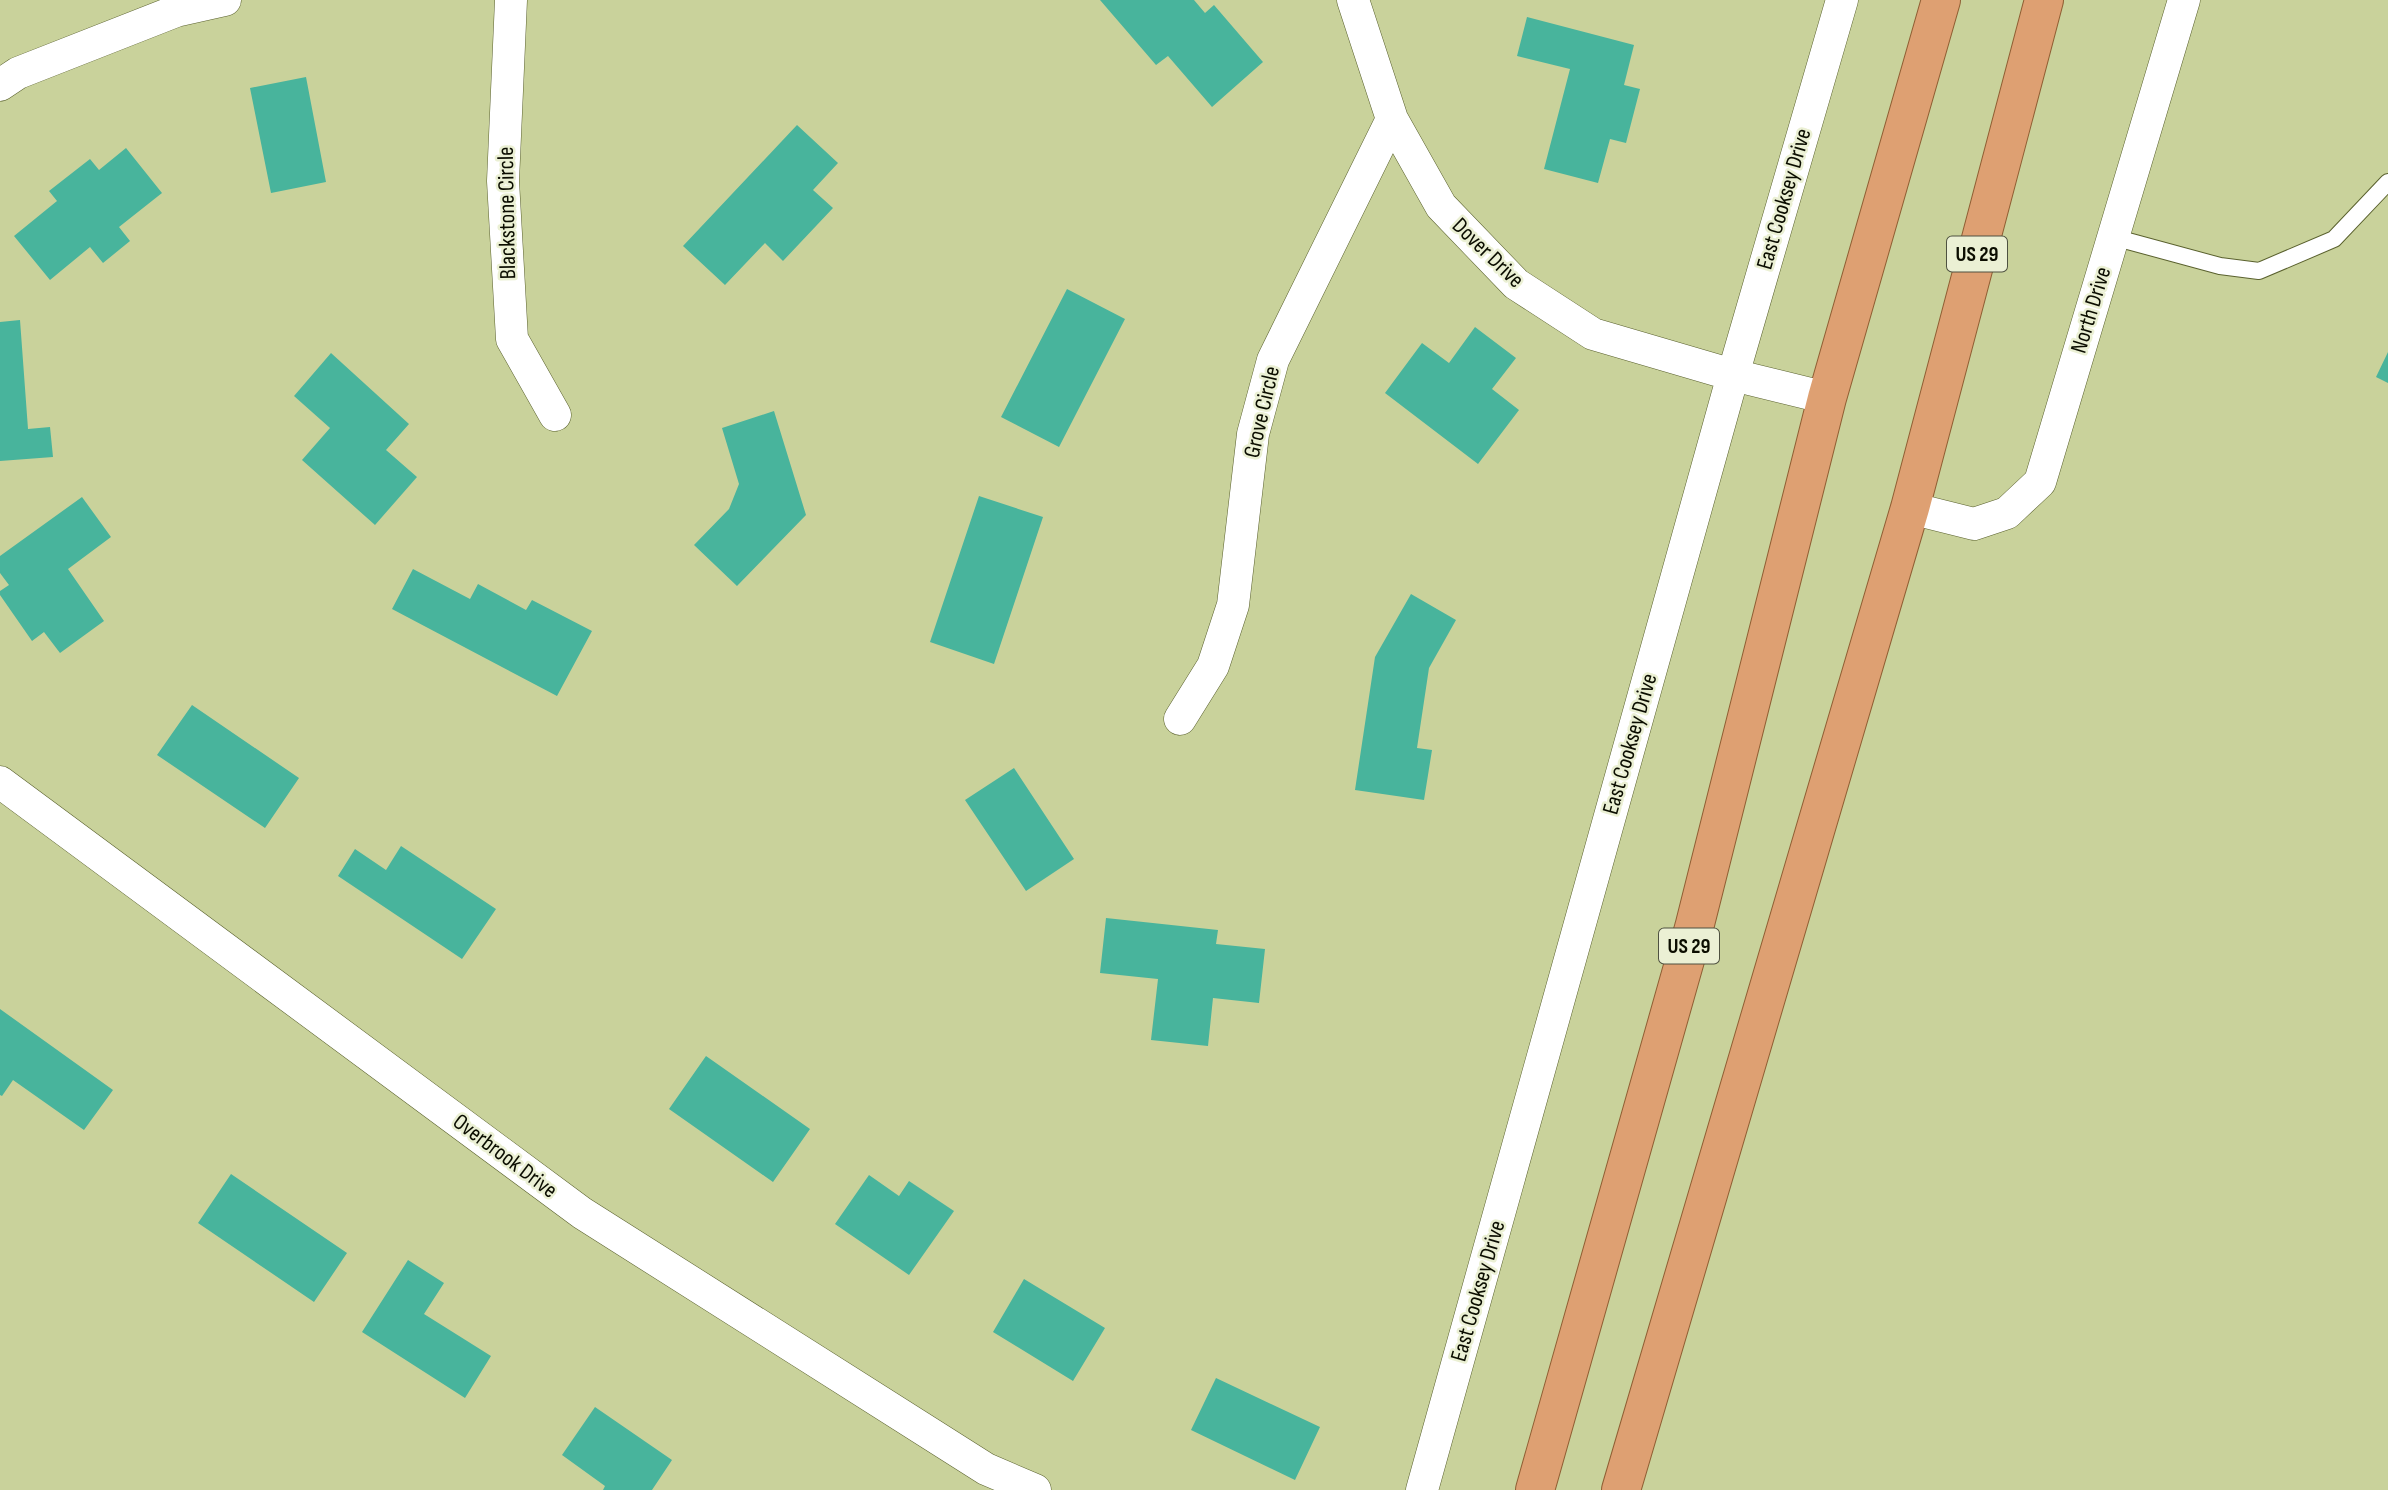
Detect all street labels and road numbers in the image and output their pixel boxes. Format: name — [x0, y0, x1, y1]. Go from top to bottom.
street label: East Cooksey Drive — [1750, 125, 1818, 273]
street label: Blackstone Circle — [492, 146, 522, 280]
street label: Dover Drive — [1446, 212, 1530, 294]
road number: US 29 — [1947, 236, 2007, 272]
street label: North Drive — [2065, 263, 2117, 357]
street label: Grove Circle — [1238, 363, 1286, 461]
street label: East Cooksey Drive — [1596, 670, 1664, 818]
road number: US 29 — [1659, 928, 1719, 964]
street label: Overbrook Drive — [447, 1108, 563, 1204]
street label: East Cooksey Drive — [1444, 1217, 1512, 1365]

